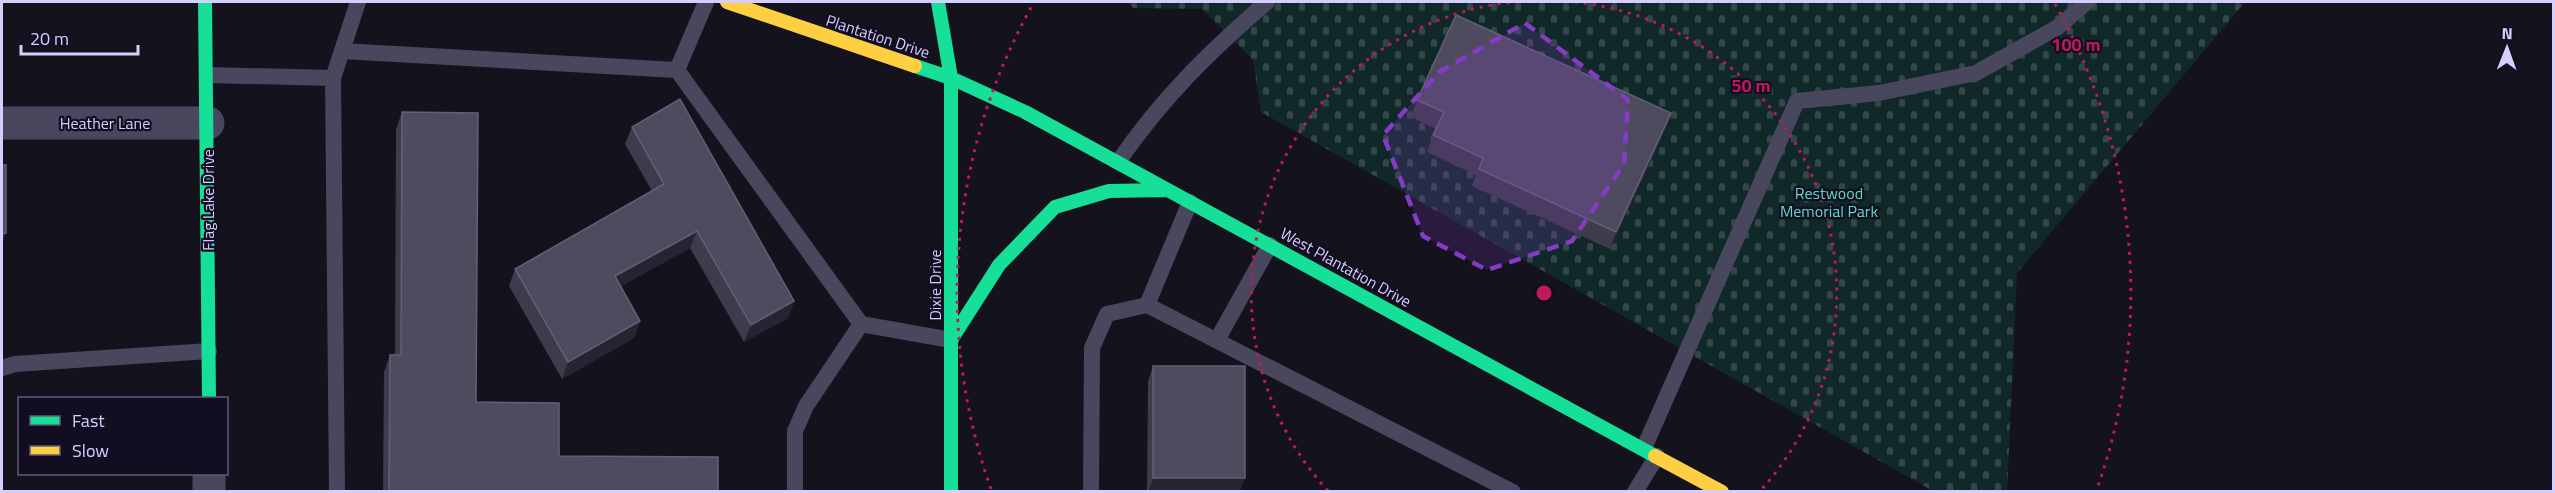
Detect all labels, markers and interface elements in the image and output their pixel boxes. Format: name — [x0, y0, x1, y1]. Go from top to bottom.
street label: Plantation Drive — [823, 8, 933, 64]
scale bar — [21, 18, 138, 56]
north arrow — [2477, 18, 2537, 78]
text: N — [2502, 21, 2513, 45]
text: 20 m — [30, 25, 69, 52]
text: 100 m — [2051, 31, 2101, 58]
text: 50 m — [1731, 72, 1771, 99]
street label: Heather Lane — [60, 111, 150, 135]
street label: Flag Lake Drive — [196, 149, 220, 251]
park label: Restwood Memorial Park — [1780, 181, 1878, 223]
street label: West Plantation Drive — [1276, 221, 1416, 313]
street label: Dixie Drive — [923, 249, 947, 321]
centre of rings — [1534, 283, 1554, 303]
legend — [18, 397, 228, 475]
text: Fast — [72, 407, 105, 434]
text: Slow — [72, 437, 109, 464]

